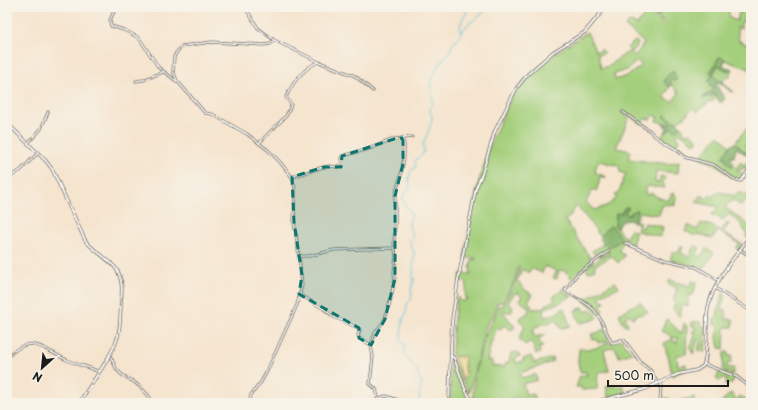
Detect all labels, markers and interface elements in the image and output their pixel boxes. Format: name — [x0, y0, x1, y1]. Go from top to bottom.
north arrow — [22, 348, 62, 388]
scale bar — [608, 362, 728, 388]
text: 500 m — [614, 366, 654, 384]
text: N — [29, 368, 45, 387]

